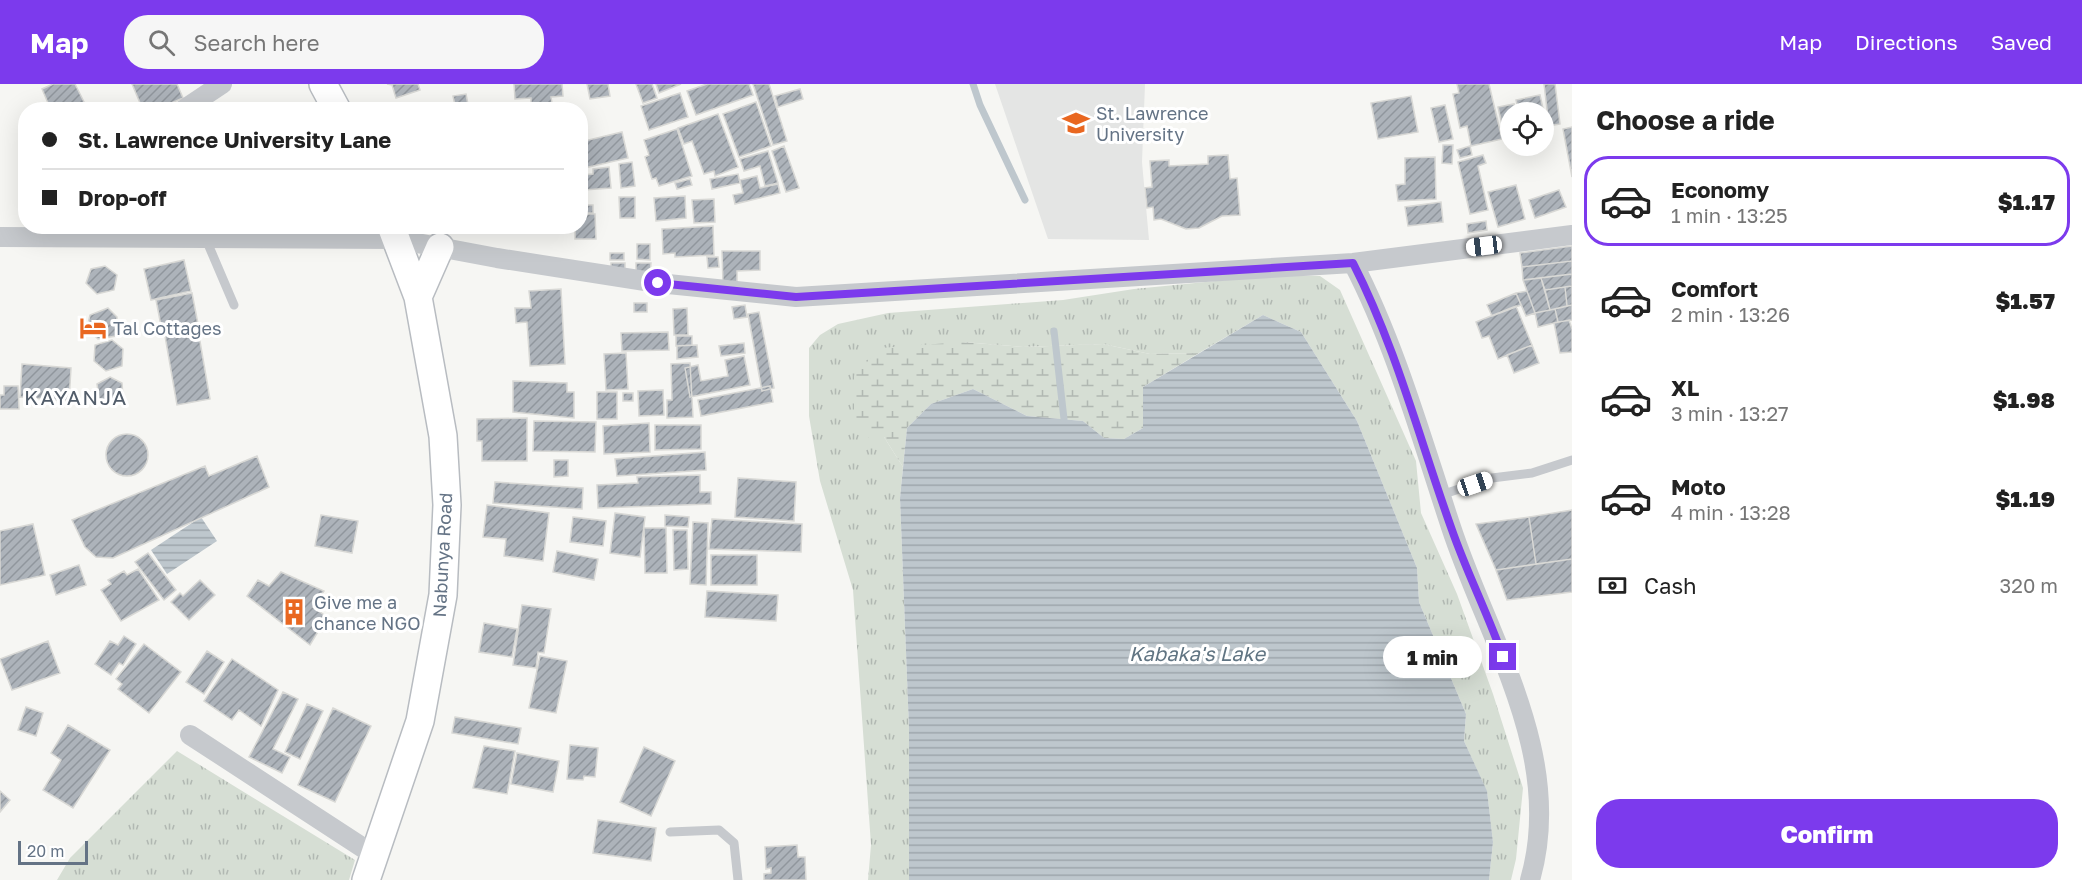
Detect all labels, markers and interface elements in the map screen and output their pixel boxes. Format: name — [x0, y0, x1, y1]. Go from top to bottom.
search box — [124, 15, 544, 69]
text: Map — [30, 26, 88, 59]
icon: search — [145, 26, 178, 59]
text: Search here — [193, 29, 319, 56]
text: Map — [1779, 29, 1822, 55]
text: Directions — [1855, 29, 1958, 55]
text: Saved — [1991, 29, 2052, 55]
place label: St. Lawrence University — [1096, 102, 1208, 145]
map controls — [1500, 102, 1554, 156]
button: locate — [1500, 102, 1554, 156]
text: Choose a ride — [1596, 104, 1775, 136]
school or university icon: St. Lawrence University — [1061, 108, 1091, 138]
text: St. Lawrence University Lane — [78, 126, 391, 153]
icon: car — [1599, 174, 1653, 228]
text: Economy — [1671, 176, 1769, 203]
text: Drop-off — [78, 184, 167, 211]
text: $1.17 — [1998, 188, 2055, 215]
text: 1 min · 13:25 — [1671, 203, 1788, 227]
car — [1465, 235, 1503, 257]
route start — [644, 269, 671, 296]
icon: car — [1599, 273, 1653, 327]
text: Comfort — [1671, 275, 1758, 302]
text: $1.57 — [1995, 287, 2055, 314]
text: 2 min · 13:26 — [1671, 302, 1790, 326]
hotel icon: Tal Cottages — [78, 313, 108, 343]
place label: Tal Cottages — [113, 317, 221, 339]
icon: car — [1599, 372, 1653, 426]
text: XL — [1671, 374, 1699, 401]
district label: KAYANJA — [24, 384, 128, 410]
text: $1.98 — [1993, 386, 2055, 413]
text: 3 min · 13:27 — [1671, 401, 1789, 425]
car — [1455, 470, 1495, 498]
icon: car — [1599, 471, 1653, 525]
text: Moto — [1671, 473, 1726, 500]
text: $1.19 — [1995, 485, 2055, 512]
street label: Nabunya Road — [428, 492, 456, 618]
text: 4 min · 13:28 — [1671, 500, 1791, 524]
icon: cash — [1596, 569, 1629, 602]
text: Cash — [1644, 572, 1697, 599]
text: 320 m — [2000, 573, 2058, 597]
place label: Give me a chance NGO — [314, 591, 421, 634]
building icon: Give me a chance NGO — [279, 597, 309, 627]
callout: 1 min — [1383, 636, 1482, 678]
water label: Kabaka's Lake — [1129, 641, 1266, 665]
route end — [1489, 643, 1516, 670]
text: 1 min — [1407, 645, 1458, 669]
button: Confirm — [1596, 799, 2058, 868]
scale bar — [18, 838, 88, 866]
text: 20 m — [27, 841, 64, 861]

